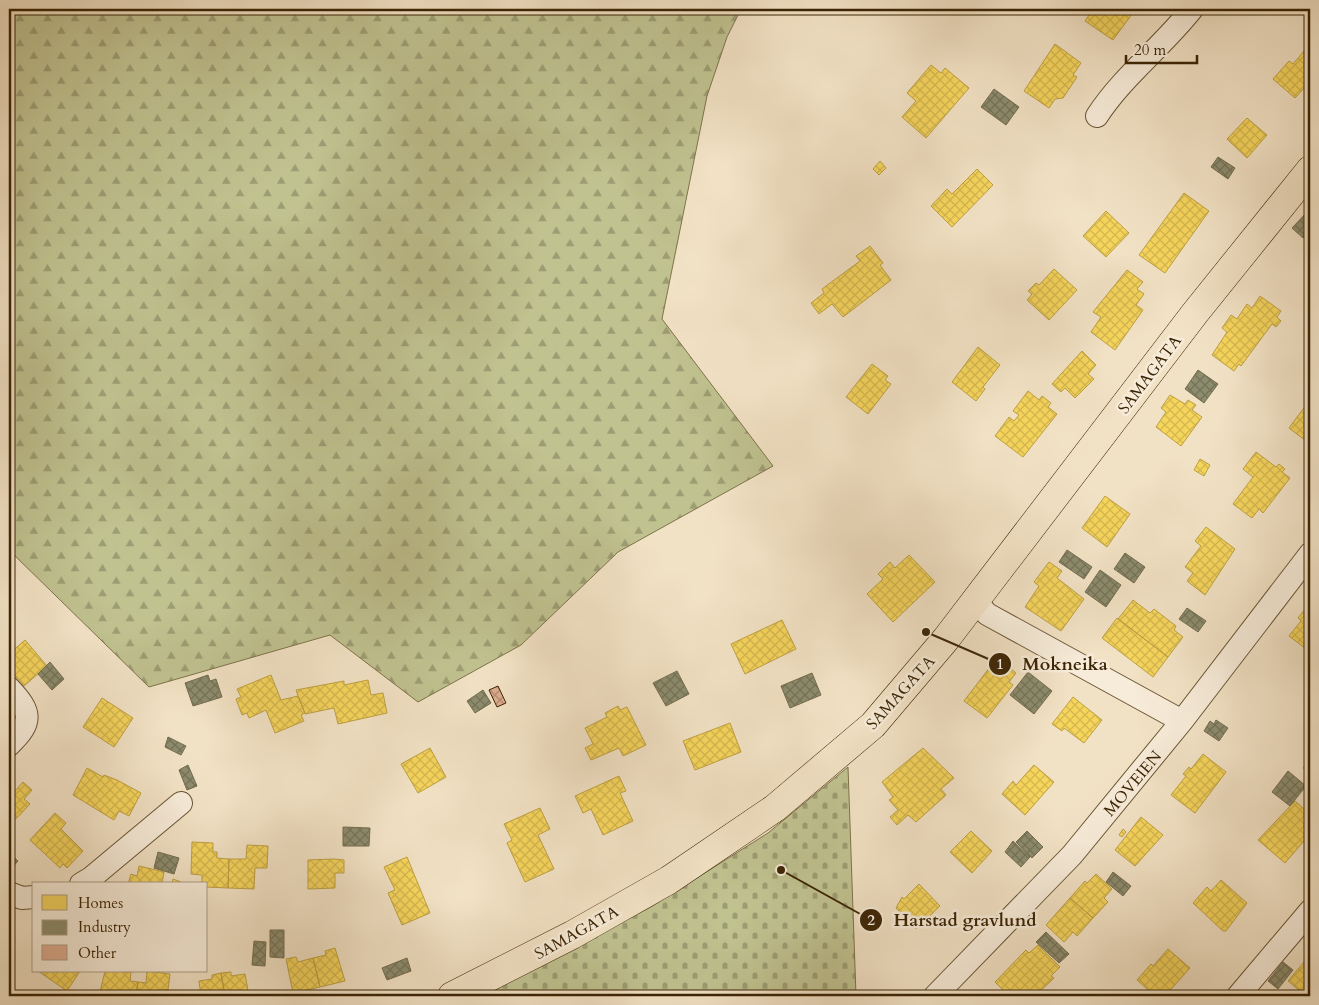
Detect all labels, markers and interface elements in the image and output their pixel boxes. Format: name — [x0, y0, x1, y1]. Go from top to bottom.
scale bar — [1126, 32, 1198, 64]
text: 20 m — [1134, 40, 1166, 60]
street label: SAMAGATA — [1113, 330, 1187, 418]
callout: Mokneika — [987, 647, 1118, 680]
street label: SAMAGATA — [861, 650, 940, 735]
text: Mokneika — [1022, 652, 1108, 677]
text: 1 — [996, 654, 1004, 674]
street label: MOVEIEN — [1099, 746, 1167, 821]
legend — [32, 882, 208, 972]
text: Homes — [78, 893, 123, 913]
street label: SAMAGATA — [530, 900, 623, 965]
callout: Harstad gravlund — [859, 903, 1047, 936]
text: Harstad gravlund — [894, 908, 1037, 933]
text: 2 — [867, 910, 875, 930]
text: Industry — [78, 917, 131, 937]
text: Other — [78, 943, 117, 963]

